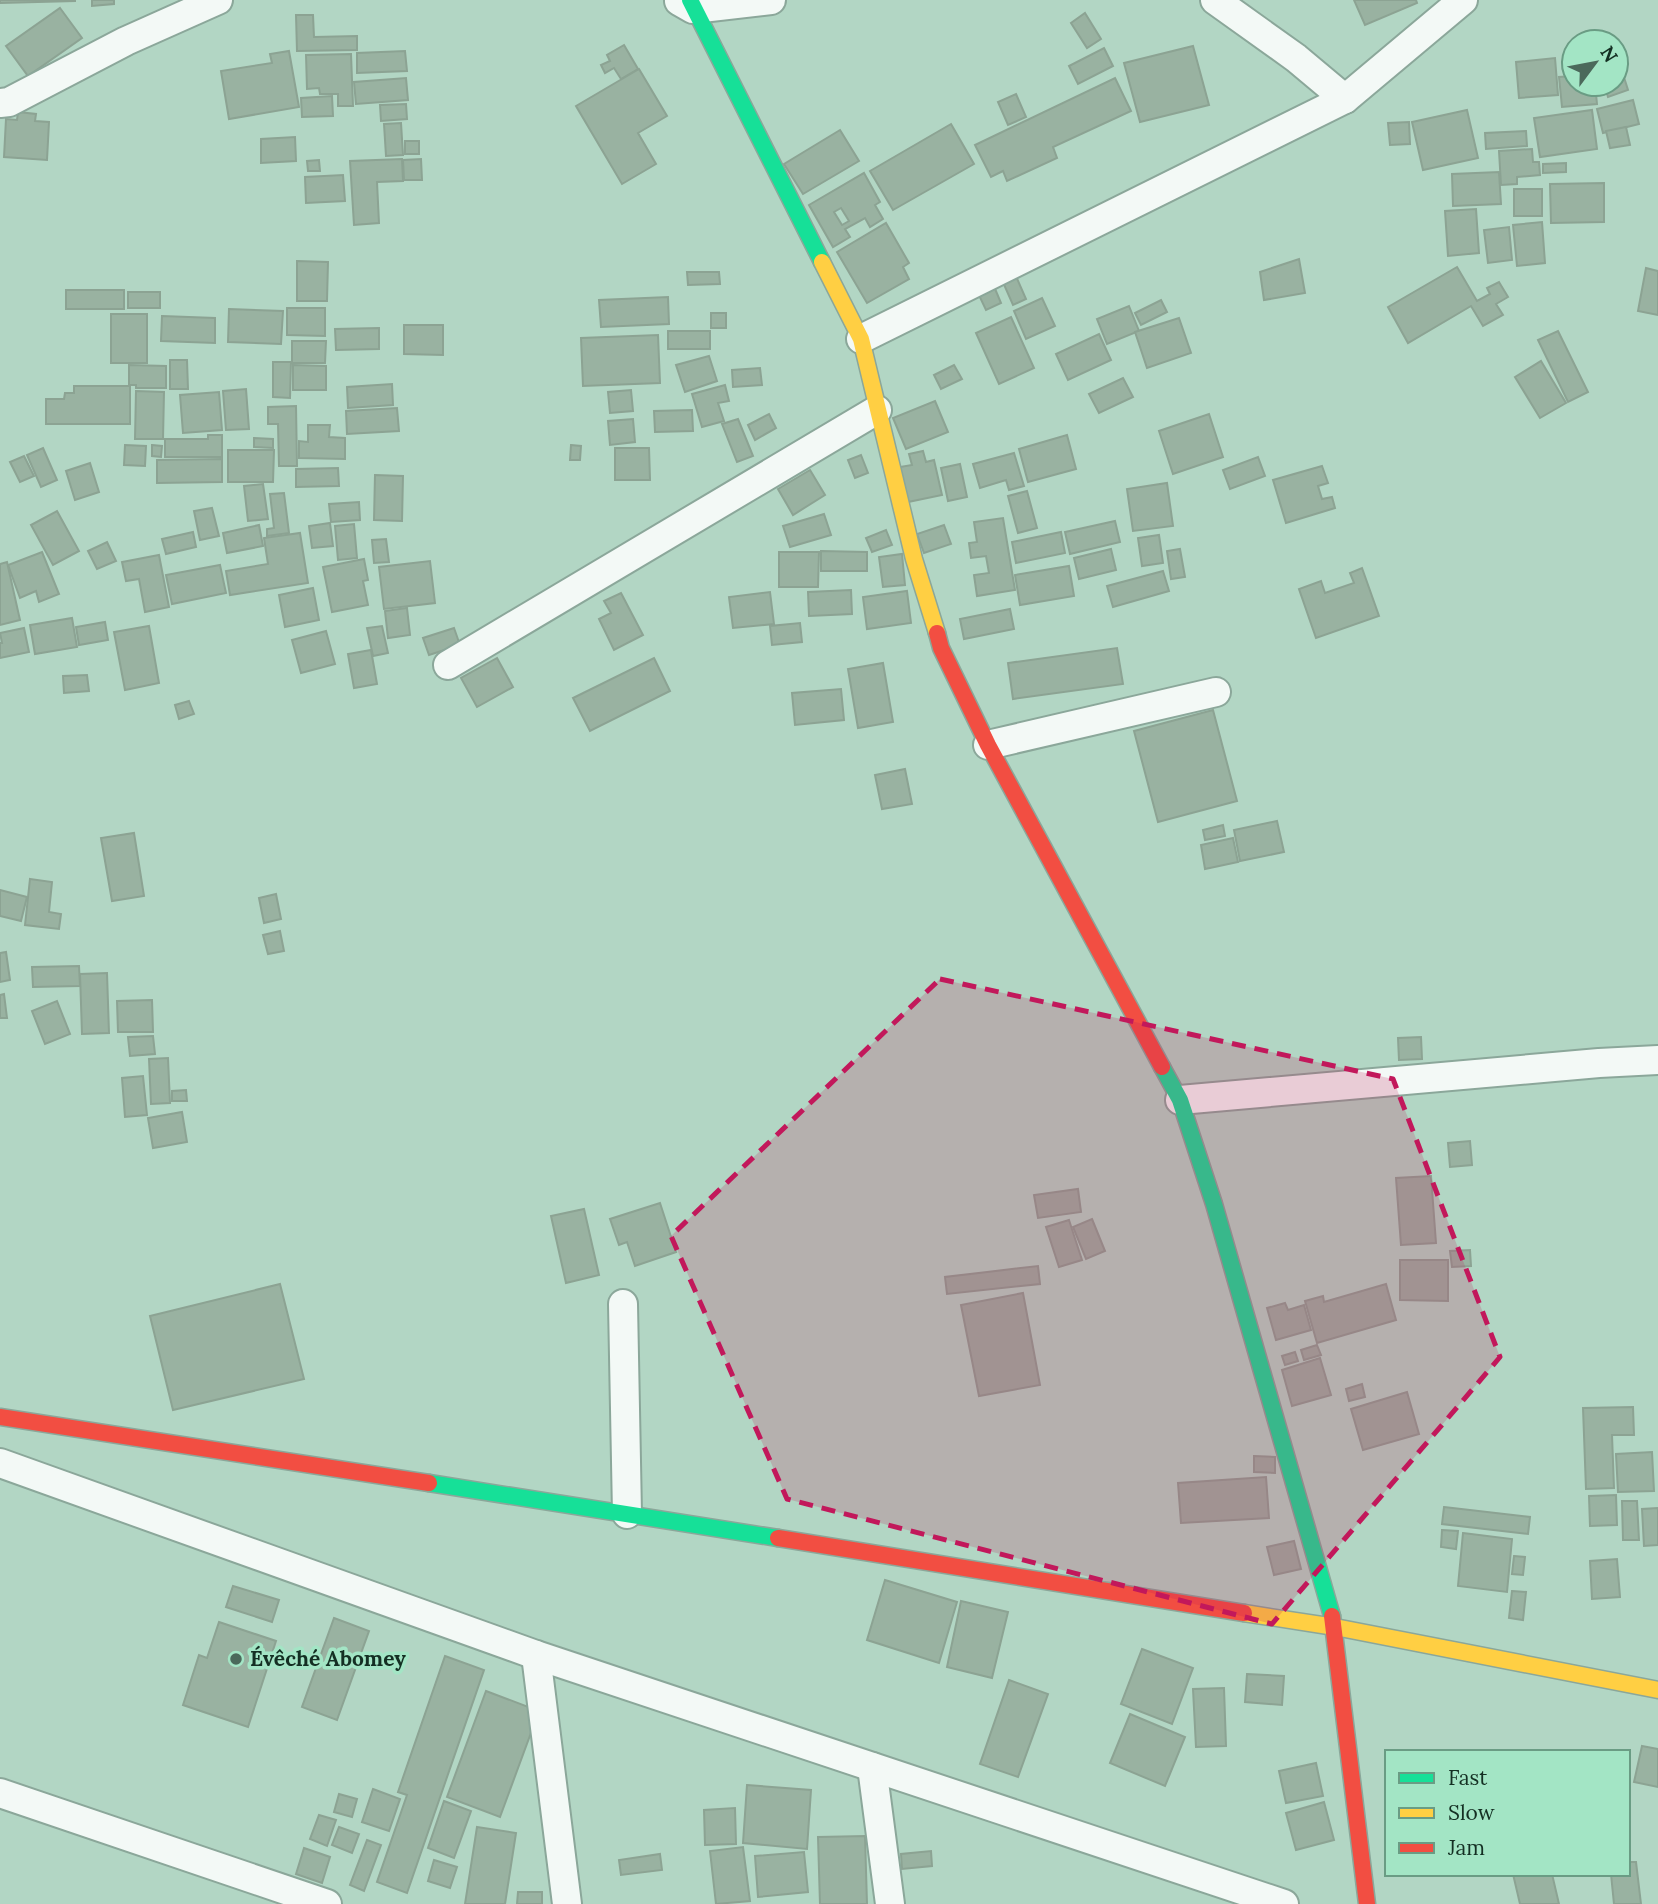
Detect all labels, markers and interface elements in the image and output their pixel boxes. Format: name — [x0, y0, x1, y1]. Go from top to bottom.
north arrow — [1560, 28, 1630, 98]
text: N — [1595, 41, 1624, 67]
place label: Évêché Abomey — [250, 1645, 406, 1672]
marker: Évêché Abomey — [228, 1651, 244, 1667]
legend — [1385, 1750, 1630, 1876]
text: Fast — [1448, 1764, 1488, 1791]
text: Slow — [1448, 1799, 1495, 1826]
text: Jam — [1447, 1834, 1485, 1861]

